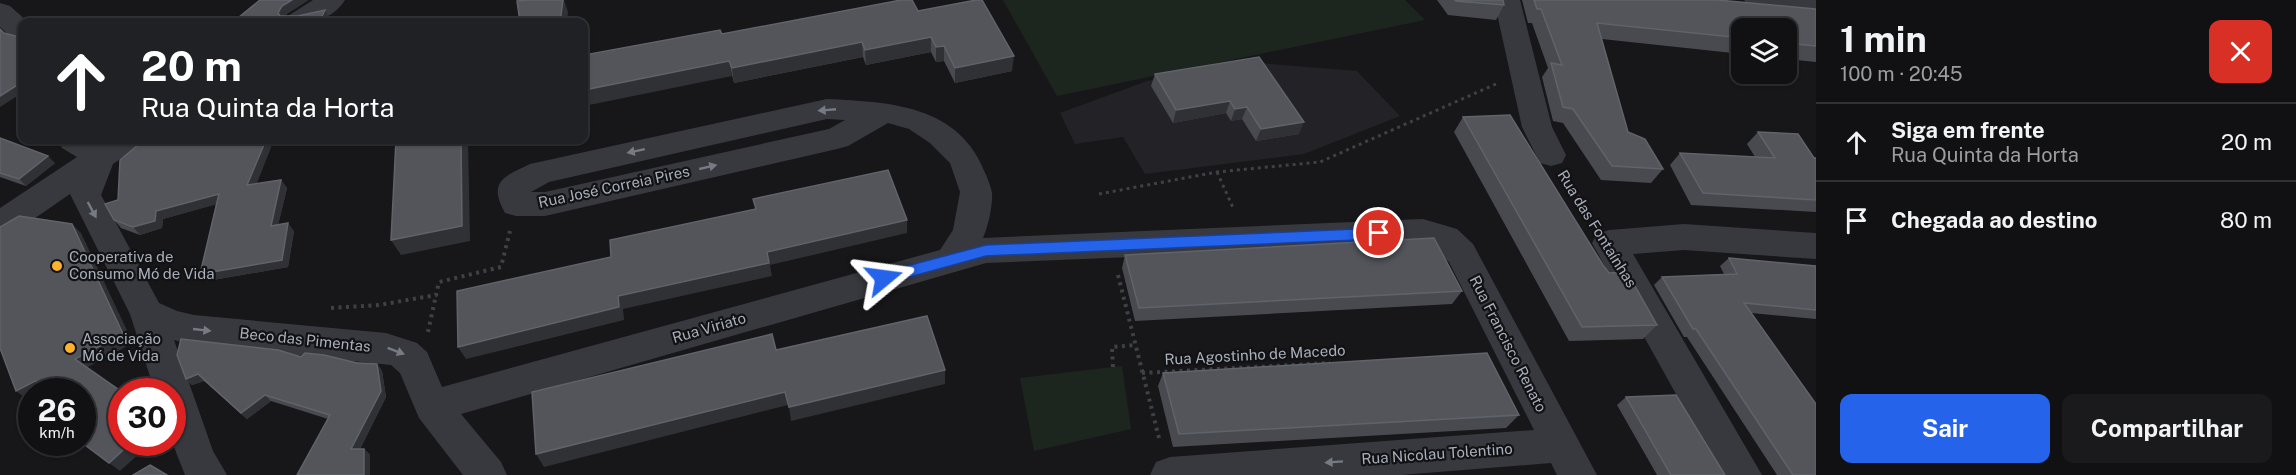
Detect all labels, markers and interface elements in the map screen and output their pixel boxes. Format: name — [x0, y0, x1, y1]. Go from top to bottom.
map controls — [1731, 18, 1797, 84]
button: layers — [1731, 18, 1797, 84]
text: 1 min — [1840, 18, 1927, 60]
button: close — [2209, 20, 2272, 83]
text: 20 m — [141, 41, 242, 90]
icon: ahead — [42, 42, 120, 120]
text: 100 m · 20:45 — [1840, 62, 1963, 86]
text: Rua Quinta da Horta — [141, 91, 395, 123]
one-way arrow — [817, 105, 836, 115]
text: Siga em frente — [1891, 117, 2045, 143]
icon: ahead — [1840, 126, 1873, 159]
text: 20 m — [2221, 129, 2272, 155]
text: Rua Quinta da Horta — [1891, 143, 2079, 167]
one-way arrow — [627, 146, 645, 156]
street label: Rua José Correia Pires — [537, 162, 691, 211]
one-way arrow — [699, 162, 717, 172]
street label: Rua das Fontaínhas — [1554, 167, 1640, 291]
one-way arrow — [88, 201, 97, 218]
icon: arrive — [1840, 204, 1873, 237]
pin — [1353, 207, 1404, 258]
text: Chegada ao destino — [1891, 207, 2097, 233]
text: 80 m — [2220, 207, 2272, 233]
icon: arrive — [1362, 216, 1395, 249]
position arrow — [852, 246, 916, 310]
place label: Cooperativa de Consumo Mó de Vida — [69, 248, 214, 282]
marker: Cooperativa de Consumo Mó de Vida — [50, 259, 64, 273]
street label: Rua Francisco Renato — [1467, 273, 1550, 415]
street label: Rua Viriato — [670, 309, 748, 346]
street label: Beco das Pimentas — [239, 324, 371, 355]
one-way arrow — [193, 325, 212, 335]
place label: Associação Mó de Vida — [82, 330, 161, 364]
marker: Associação Mó de Vida — [63, 341, 77, 355]
street label: Rua Agostinho de Macedo — [1164, 341, 1346, 368]
one-way arrow — [387, 347, 405, 357]
speed limit sign: 30 — [108, 378, 186, 456]
text: 26 — [38, 392, 76, 428]
button: Sair — [1840, 394, 2050, 463]
button: Compartilhar — [2062, 394, 2272, 463]
text: km/h — [39, 424, 75, 441]
street label: Rua Nicolau Tolentino — [1361, 440, 1513, 467]
one-way arrow — [1324, 458, 1343, 467]

